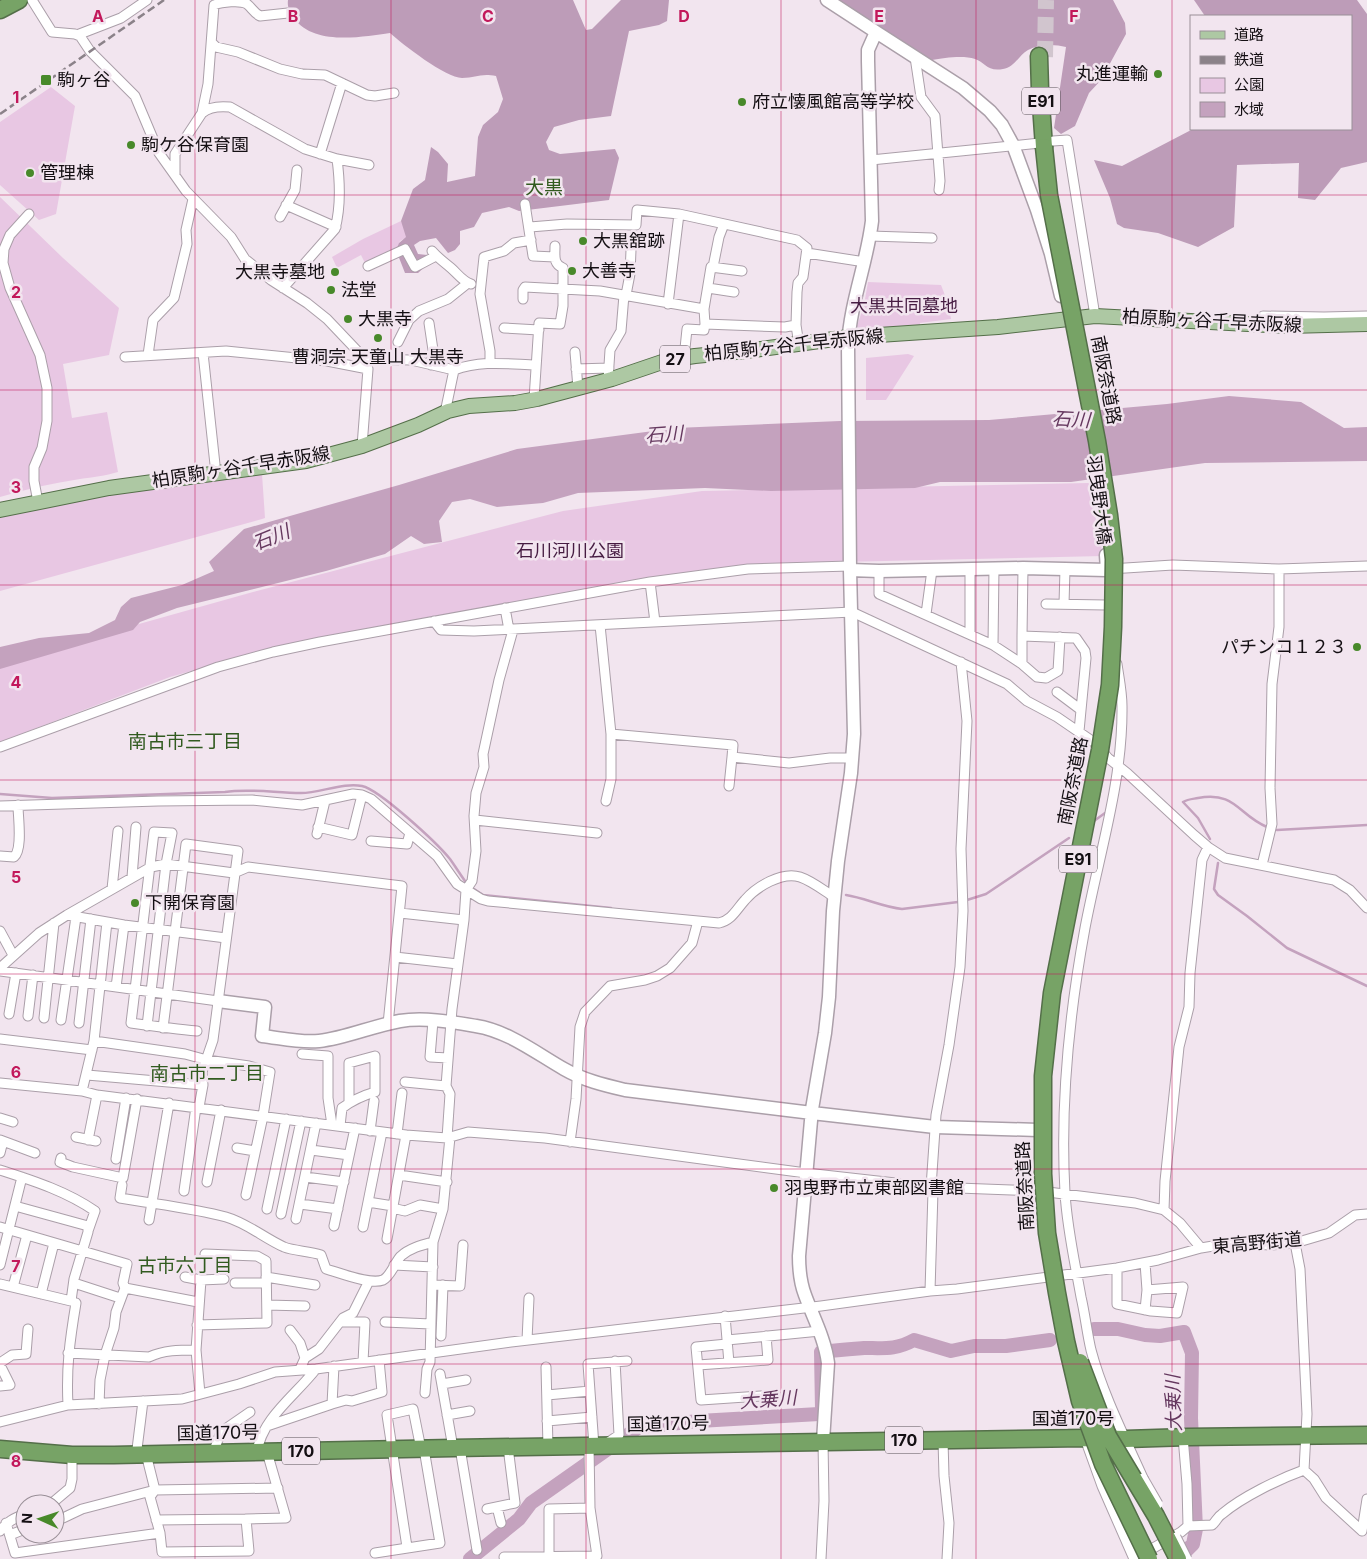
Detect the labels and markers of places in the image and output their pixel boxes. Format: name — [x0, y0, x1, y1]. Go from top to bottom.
place label: 丸進運輸 — [1076, 63, 1148, 84]
marker: 丸進運輸 — [1152, 68, 1164, 80]
place label: 駒ヶ谷 — [57, 69, 111, 90]
marker: 駒ヶ谷 — [39, 73, 53, 87]
place label: 府立懐風館高等学校 — [752, 91, 914, 112]
marker: 府立懐風館高等学校 — [736, 96, 748, 108]
place label: 駒ケ谷保育園 — [141, 134, 249, 155]
marker: 駒ケ谷保育園 — [125, 139, 137, 151]
place label: 管理棟 — [40, 162, 94, 183]
marker: 管理棟 — [24, 167, 36, 179]
place label: 大黒舘跡 — [593, 230, 665, 251]
marker: 大黒舘跡 — [577, 235, 589, 247]
place label: 大善寺 — [582, 260, 636, 281]
place label: 大黒寺墓地 — [235, 261, 325, 282]
marker: 大善寺 — [566, 265, 578, 277]
marker: 大黒寺墓地 — [329, 266, 341, 278]
place label: 法堂 — [341, 279, 377, 300]
marker: 法堂 — [325, 284, 337, 296]
place label: 大黒寺 — [358, 308, 412, 329]
marker: 大黒寺 — [342, 313, 354, 325]
marker: 曹洞宗 天童山 大黒寺 — [372, 332, 384, 344]
place label: 曹洞宗 天童山 大黒寺 — [292, 346, 464, 367]
place label: パチンコ１２３ — [1221, 636, 1347, 657]
marker: パチンコ１２３ — [1351, 641, 1363, 653]
place label: 下開保育園 — [145, 892, 235, 913]
marker: 下開保育園 — [129, 897, 141, 909]
place label: 羽曳野市立東部図書館 — [784, 1177, 964, 1198]
marker: 羽曳野市立東部図書館 — [768, 1182, 780, 1194]

